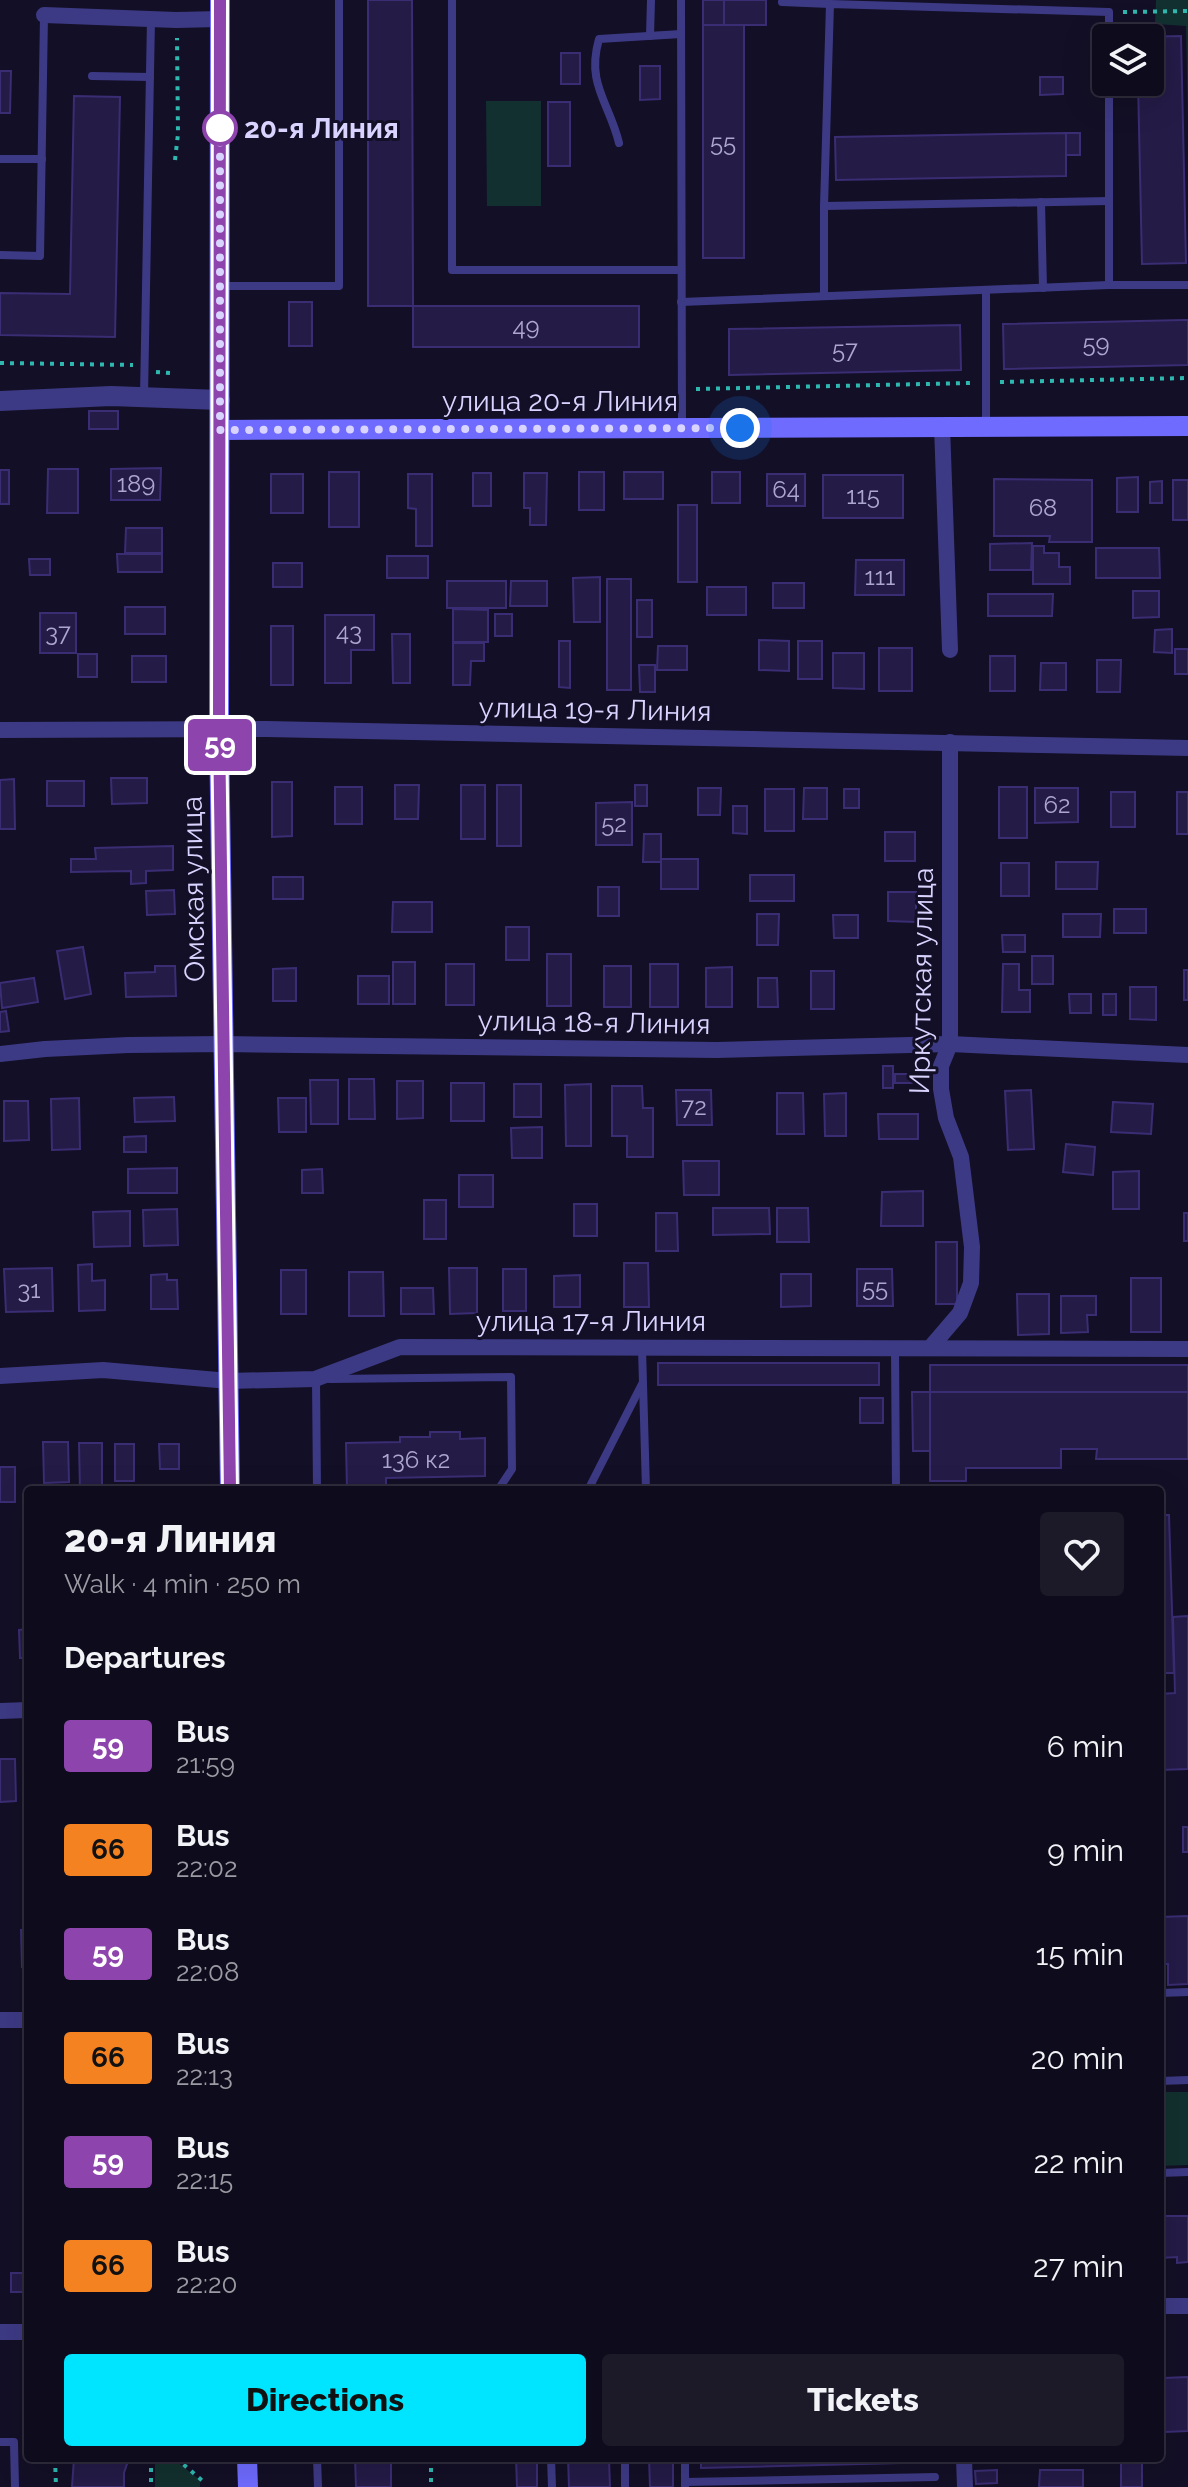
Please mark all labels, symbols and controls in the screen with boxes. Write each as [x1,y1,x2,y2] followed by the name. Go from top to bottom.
[1092,24,1164,96] map controls
[1092,24,1164,96] button: layers
[203,111,237,145] marker: 20-я Линия
[244,112,399,145] place label: 20-я Линия
[710,128,736,157] house number: 55
[512,312,540,341] house number: 49
[1082,329,1110,358] house number: 59
[832,335,858,364] house number: 57
[442,385,678,418] street label: улица 20-я Линия
[720,408,760,448] your location
[117,469,155,498] house number: 189
[772,475,800,504] house number: 64
[846,481,880,510] house number: 115
[1029,493,1057,522] house number: 68
[865,562,895,591] house number: 111
[336,617,362,646] house number: 43
[45,618,71,647] house number: 37
[478,691,712,728] street label: улица 19-я Линия
[184,719,256,771] line badge: 59
[204,728,236,761] text: 59
[1044,790,1070,819] house number: 62
[175,796,212,982] street label: Омская улица
[601,809,627,838] house number: 52
[903,867,940,1095] street label: Иркутская улица
[477,1004,711,1041] street label: улица 18-я Линия
[681,1092,707,1121] house number: 72
[862,1273,888,1302] house number: 55
[17,1275,41,1304] house number: 31
[476,1305,706,1338] street label: улица 17-я Линия
[382,1445,450,1474] house number: 136 к2
[1040,1512,1124,1596] button: heart
[64,1516,277,1561] text: 20-я Линия
[64,1569,301,1599] text: Walk · 4 min · 250 m
[64,1640,226,1675] text: Departures
[176,1714,230,1749] text: Bus
[92,1729,124,1762] text: 59
[1047,1729,1124,1764] text: 6 min
[176,1749,235,1779] text: 21:59
[176,1818,230,1853] text: Bus
[91,1833,125,1866] text: 66
[1047,1833,1124,1868] text: 9 min
[176,1853,237,1883] text: 22:02
[176,1922,230,1957] text: Bus
[92,1937,124,1970] text: 59
[1036,1937,1124,1972] text: 15 min
[176,1957,239,1987] text: 22:08
[176,2026,230,2061] text: Bus
[91,2041,125,2074] text: 66
[1031,2041,1124,2076] text: 20 min
[176,2061,233,2091] text: 22:13
[176,2130,230,2165] text: Bus
[92,2145,124,2178] text: 59
[1033,2145,1124,2180] text: 22 min
[176,2165,233,2195] text: 22:15
[176,2234,230,2269] text: Bus
[91,2249,125,2282] text: 66
[1033,2249,1124,2284] text: 27 min
[176,2269,237,2299] text: 22:20
[64,2354,586,2446] button: Directions
[602,2354,1124,2446] button: Tickets

